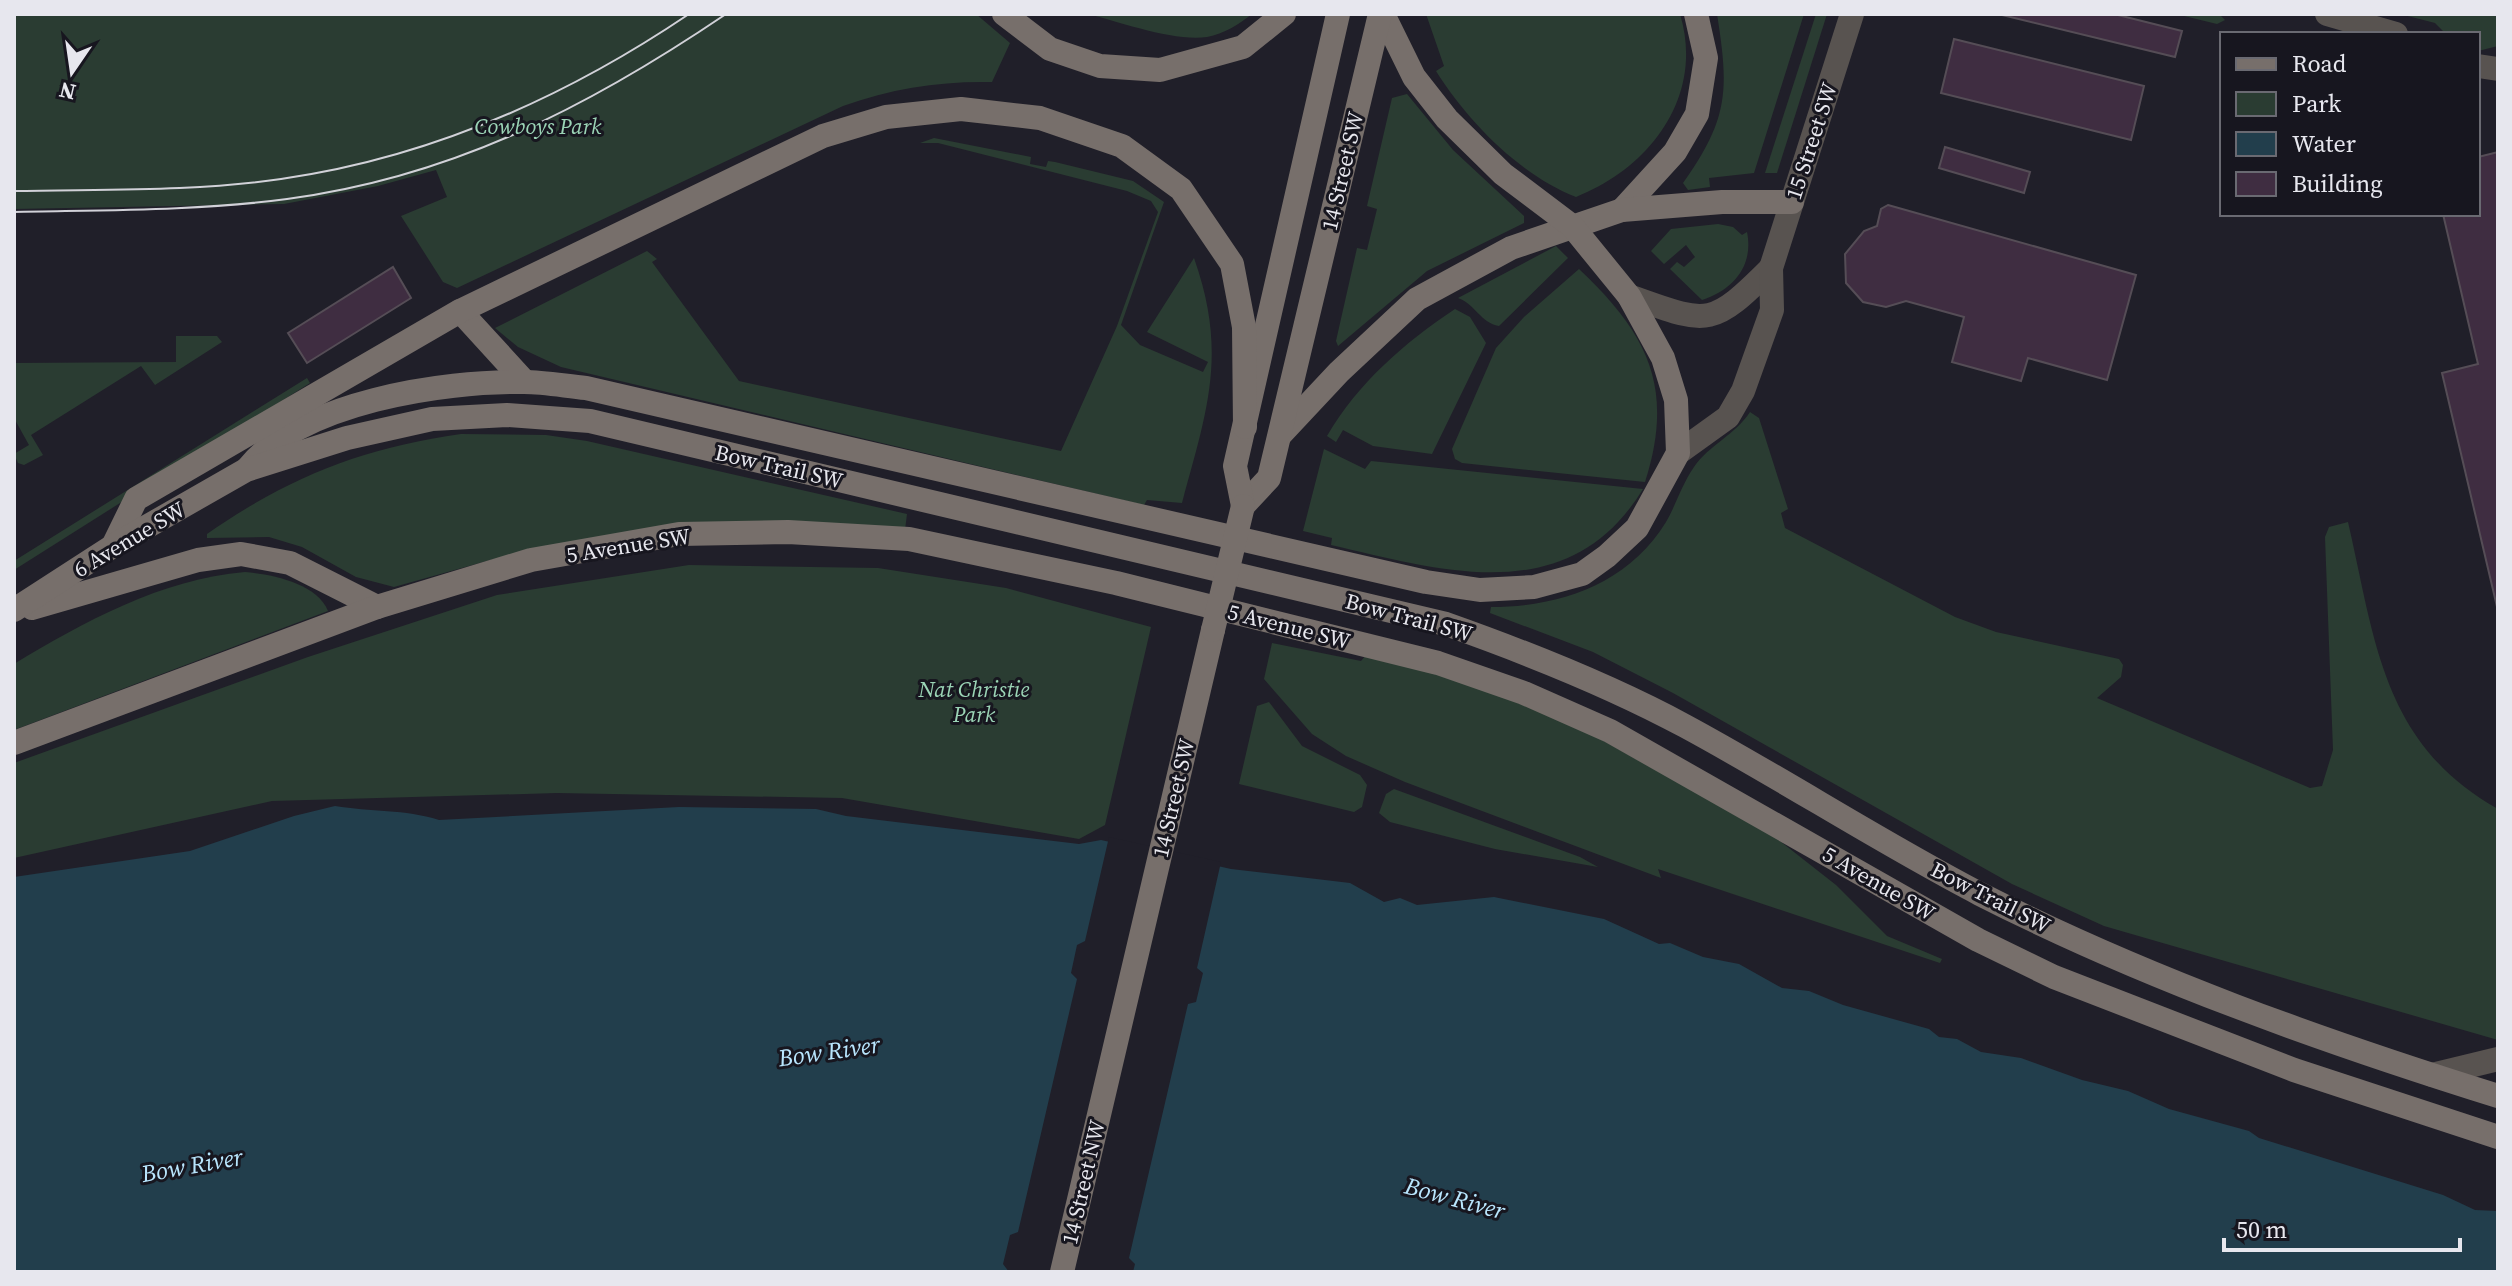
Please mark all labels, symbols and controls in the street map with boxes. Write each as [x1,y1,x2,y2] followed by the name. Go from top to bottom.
[32,32,112,112] north arrow
[2220,32,2480,216] legend
[2292,47,2347,80] text: Road
[56,75,79,108] text: N
[1778,79,1844,203] street label: 15 Street SW
[2292,87,2342,120] text: Park
[1314,109,1370,233] street label: 14 Street SW
[475,111,602,141] park label: Cowboys Park
[2292,127,2356,160] text: Water
[2292,167,2383,200] text: Building
[712,437,846,495] street label: Bow Trail SW
[68,494,190,584] street label: 6 Avenue SW
[564,520,692,570] street label: 5 Avenue SW
[1342,586,1476,648] street label: Bow Trail SW
[1225,596,1353,656] street label: 5 Avenue SW
[918,674,1029,729] park label: Nat Christie Park
[1145,736,1201,860] street label: 14 Street SW
[1817,839,1941,927] street label: 5 Avenue SW
[1926,854,2056,940] street label: Bow Trail SW
[775,1027,883,1075] water label: Bow River
[1054,1117,1112,1247] street label: 14 Street NW
[138,1140,247,1190] water label: Bow River
[1400,1169,1510,1228] water label: Bow River
[2224,1202,2460,1252] scale bar
[2236,1213,2287,1246] text: 50 m

